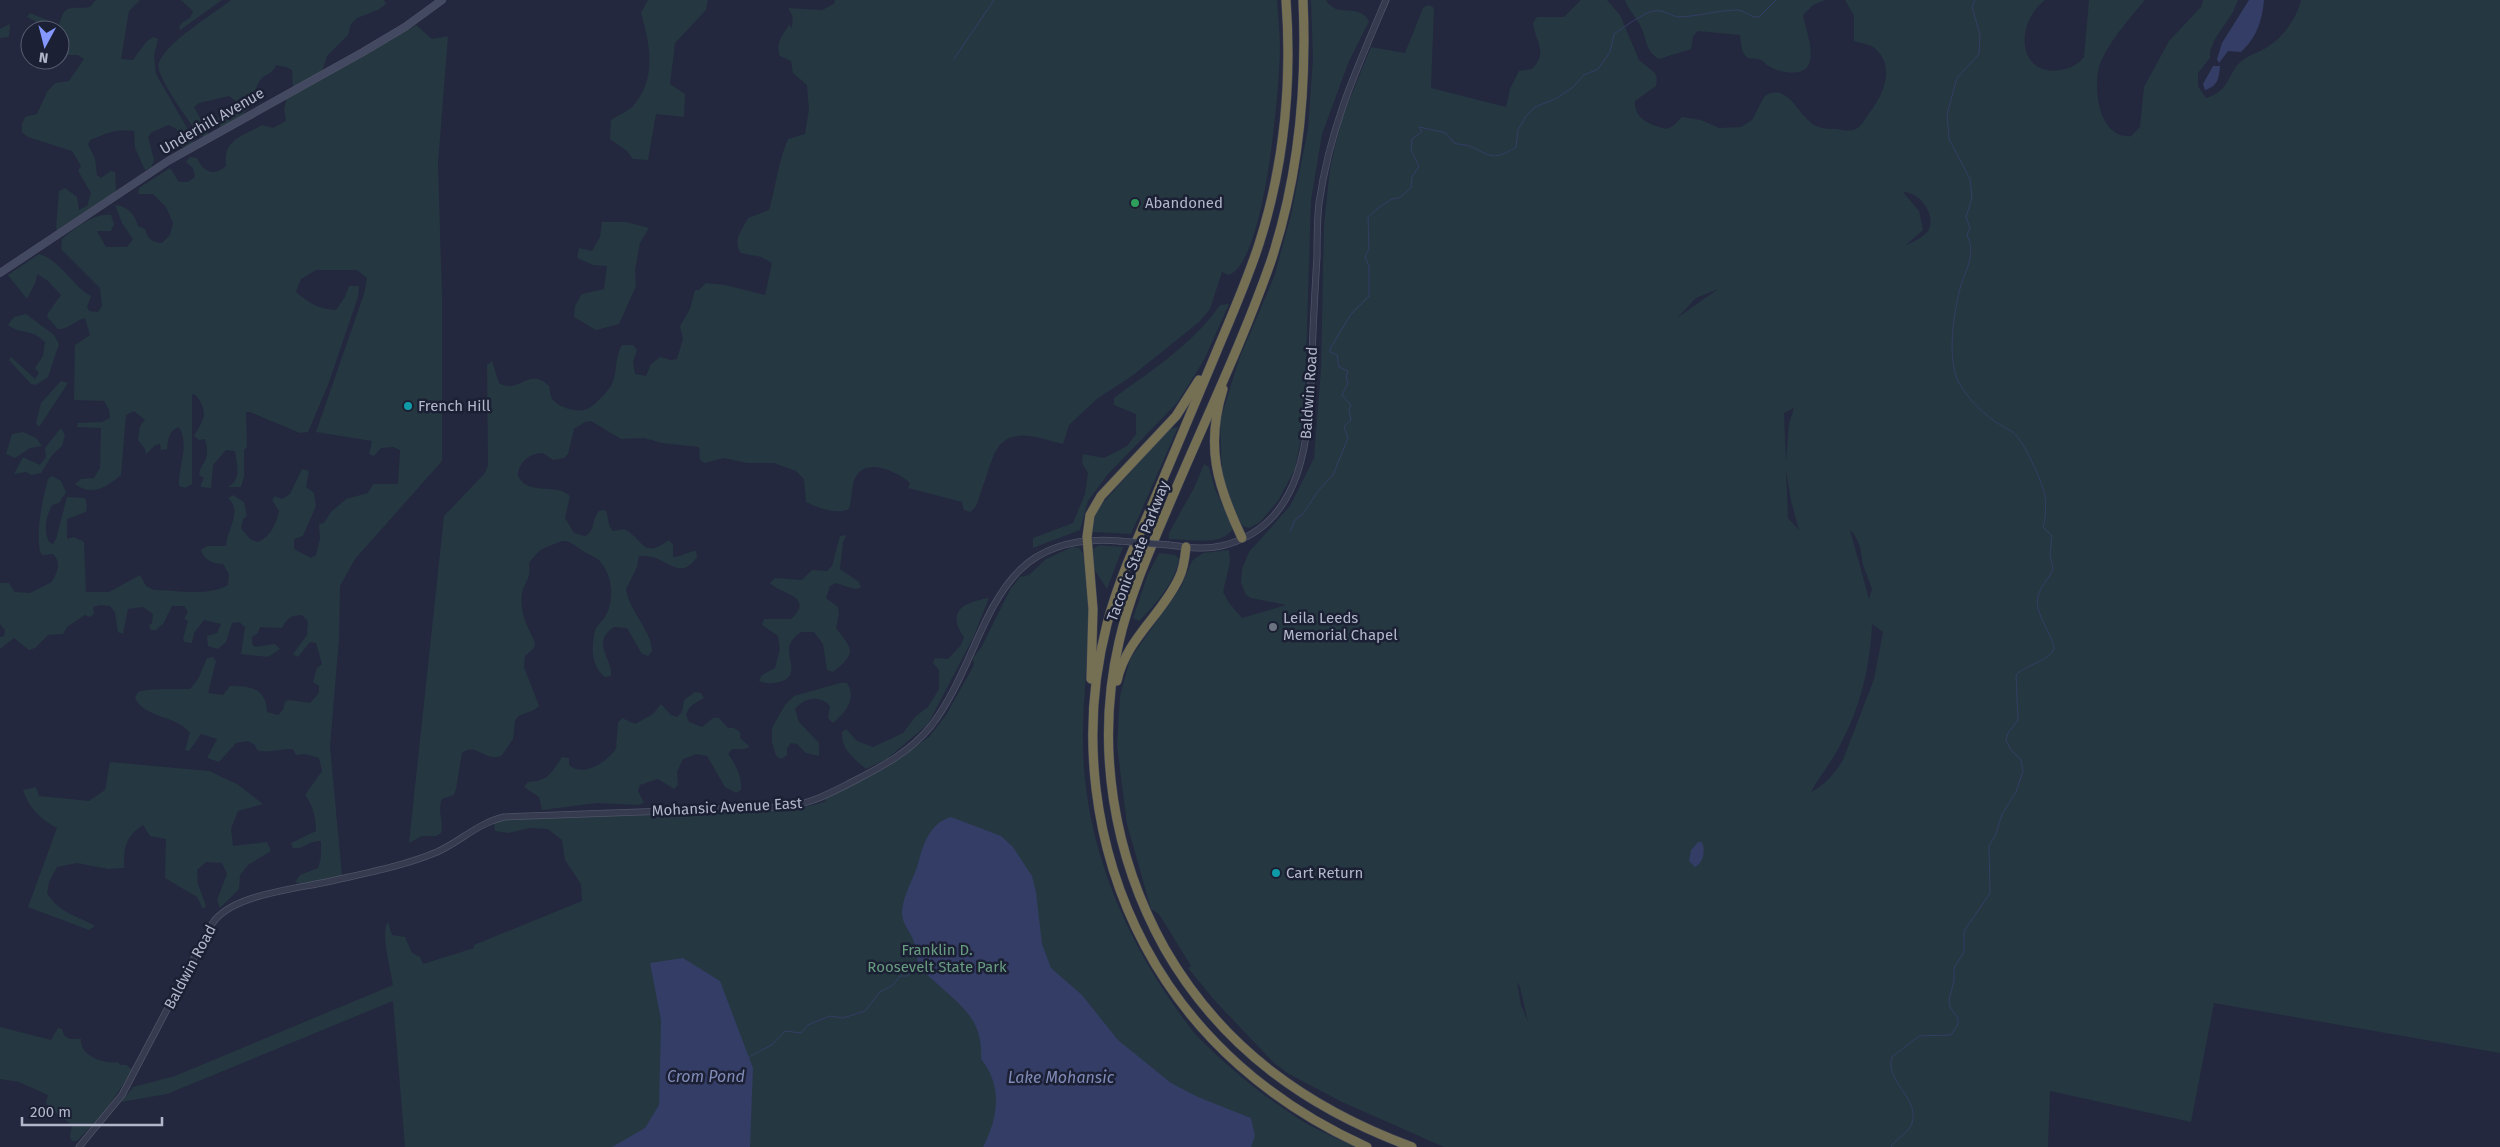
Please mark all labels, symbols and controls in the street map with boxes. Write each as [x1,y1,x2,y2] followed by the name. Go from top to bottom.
[20,20,70,70] north arrow
[38,48,49,66] text: N
[157,84,267,158] street label: Underhill Avenue
[1145,194,1223,212] place label: Abandoned
[1129,197,1141,209] marker: Abandoned
[1297,346,1321,440] street label: Baldwin Road
[418,397,491,415] place label: French Hill
[402,400,414,412] marker: French Hill
[1103,477,1173,624] street label: Taconic State Parkway
[1283,609,1398,644] place label: Leila Leeds Memorial Chapel
[1267,621,1279,633] marker: Leila Leeds Memorial Chapel
[651,794,803,820] street label: Mohansic Avenue East
[1286,864,1363,882] place label: Cart Return
[1270,867,1282,879] marker: Cart Return
[160,922,220,1012] street label: Baldwin Road
[867,941,1007,976] park label: Franklin D. Roosevelt State Park
[667,1067,745,1086] water label: Crom Pond
[1008,1068,1115,1087] water label: Lake Mohansic
[22,1094,162,1126] scale bar
[30,1103,71,1121] text: 200 m

